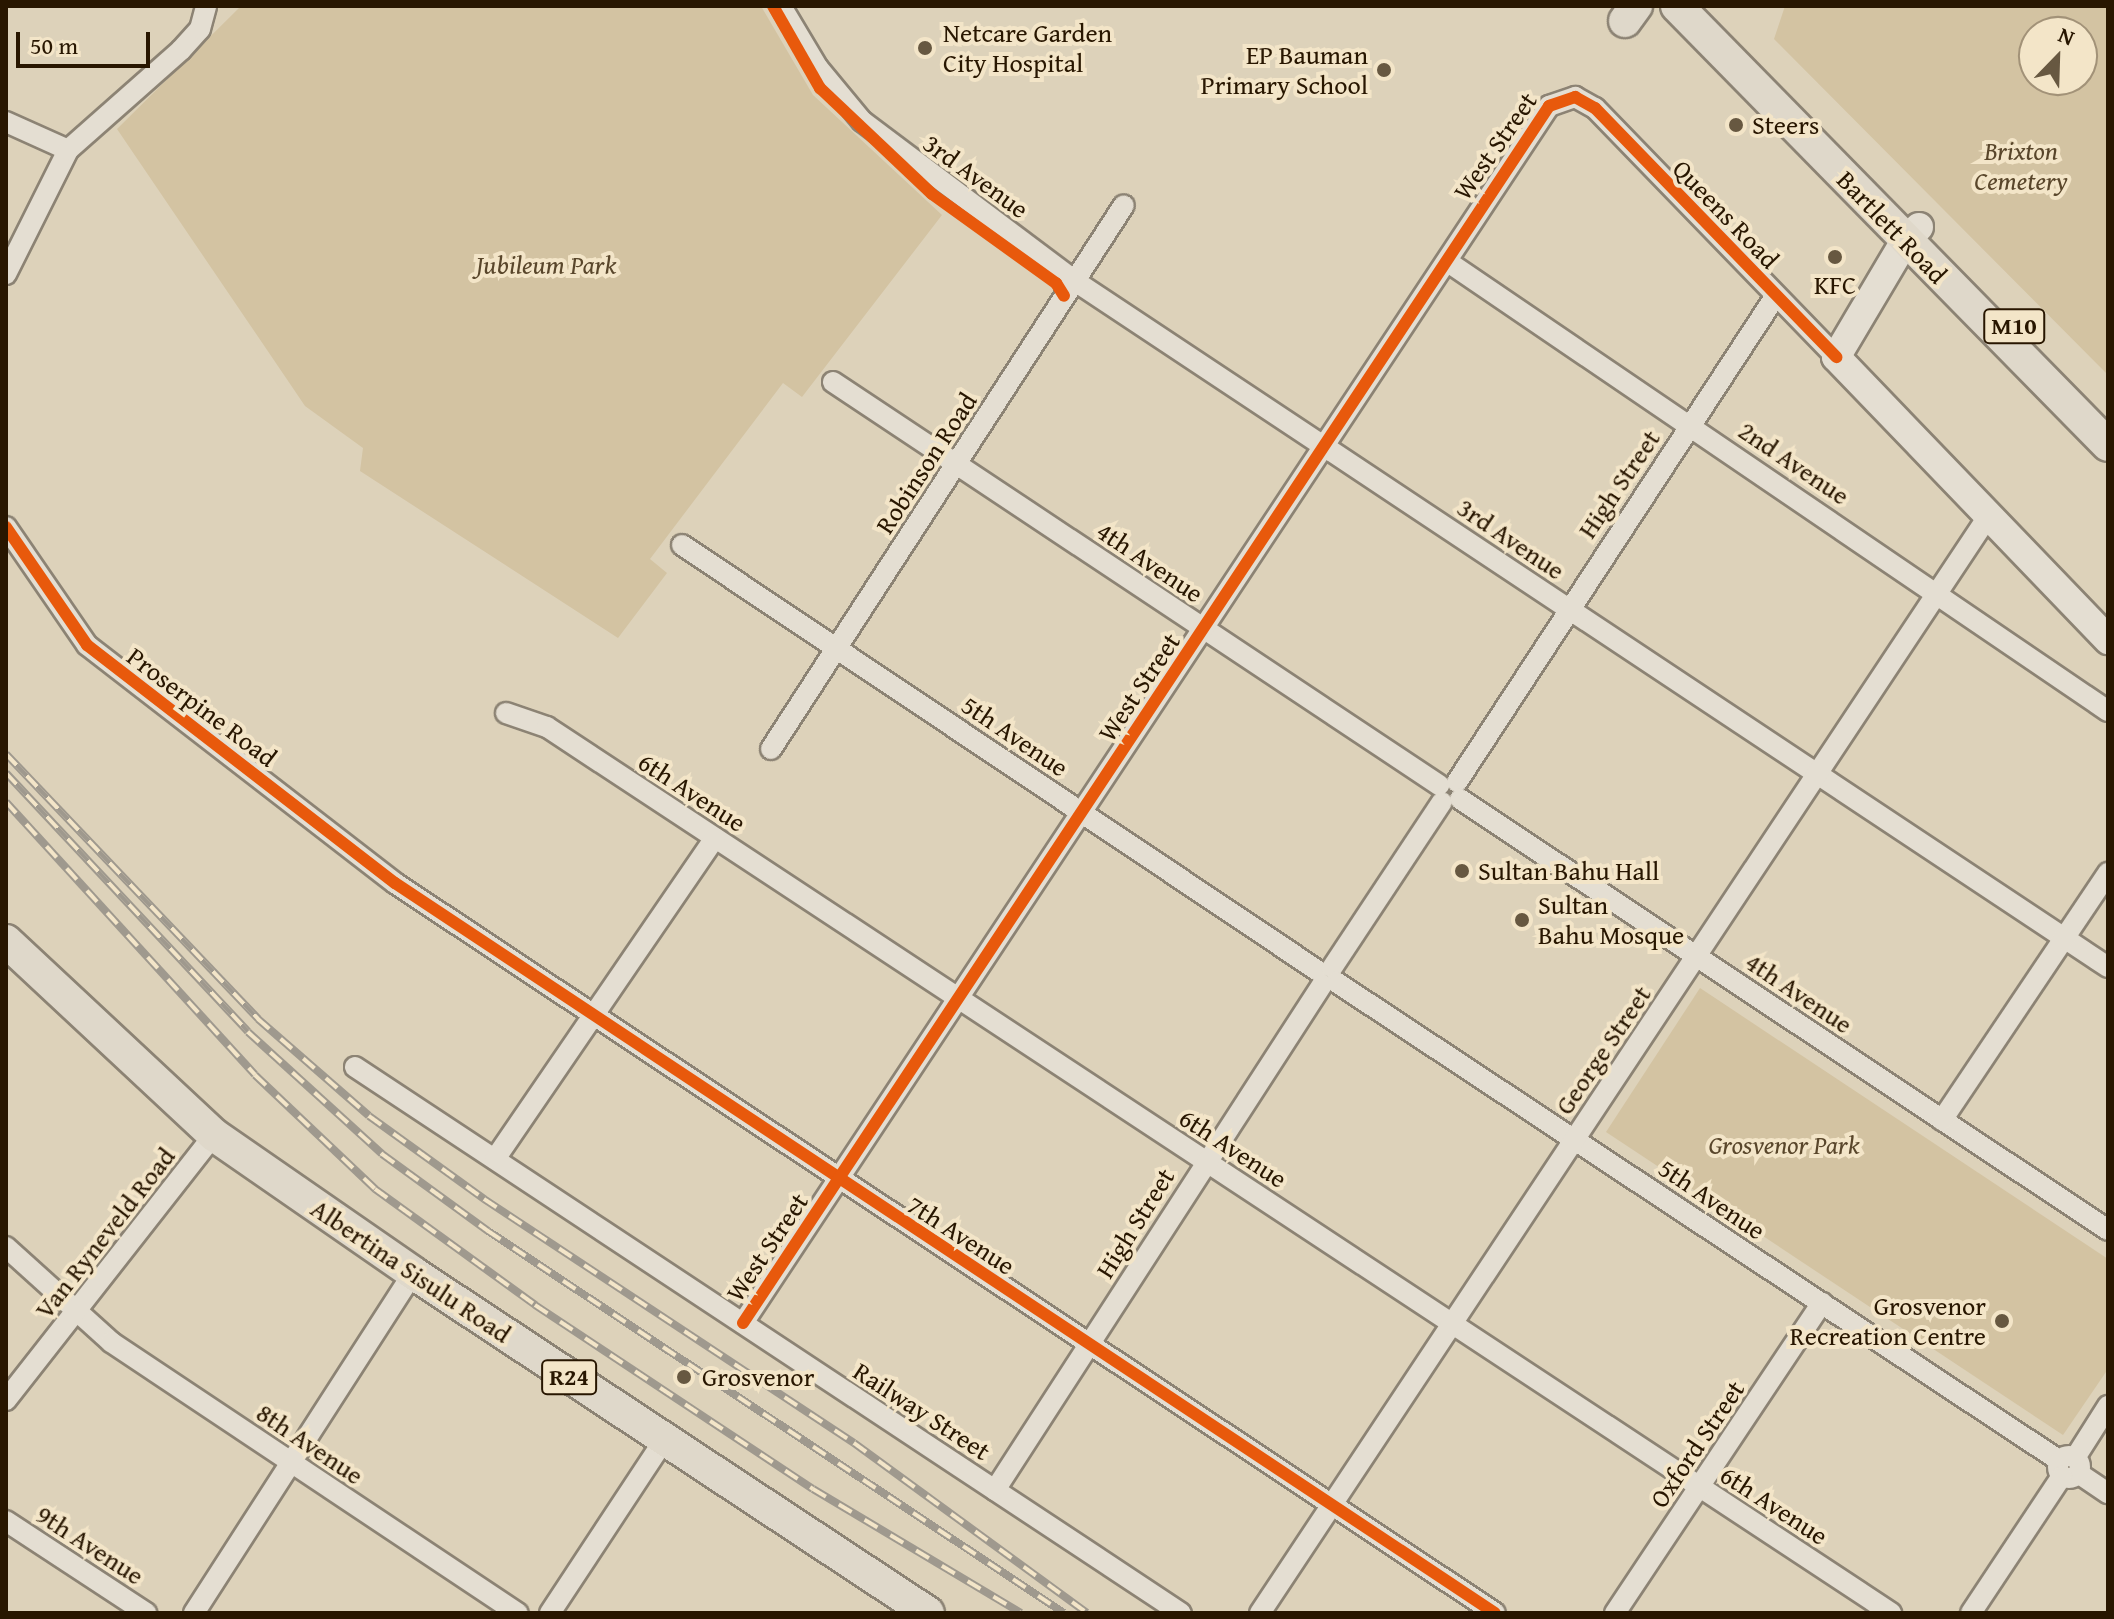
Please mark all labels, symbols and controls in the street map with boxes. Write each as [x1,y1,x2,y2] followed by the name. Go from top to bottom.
[20,16,154,66] scale bar
[2018,16,2098,96] north arrow
[943,17,1112,78] place label: Netcare Garden City Hospital
[2054,18,2080,53] text: N
[30,28,78,63] text: 50 m
[914,37,936,59] marker: Netcare Garden City Hospital
[1201,39,1368,100] place label: EP Bauman Primary School
[1375,61,1393,79] marker: EP Bauman Primary School
[1447,86,1543,206] street label: West Street
[1752,109,1819,141] place label: Steers
[1727,116,1745,134] marker: Steers
[917,127,1035,225] street label: 3rd Avenue
[1974,135,2068,196] park label: Brixton Cemetery
[1666,153,1786,275] street label: Queens Road
[1830,164,1954,290] street label: Bartlett Road
[1826,248,1844,266] marker: KFC
[476,249,616,281] park label: Jubileum Park
[1814,269,1856,301] place label: KFC
[1982,306,2046,346] road number: M10
[869,387,983,539] street label: Robinson Road
[1733,415,1855,511] street label: 2nd Avenue
[1572,424,1666,544] street label: High Street
[1452,492,1570,586] street label: 3rd Avenue
[1091,515,1209,609] street label: 4th Avenue
[1091,627,1187,747] street label: West Street
[121,641,283,773] street label: Proserpine Road
[956,689,1074,783] street label: 5th Avenue
[632,746,752,838] street label: 6th Avenue
[1478,855,1659,887] place label: Sultan Bahu Hall
[1453,862,1471,880] marker: Sultan Bahu Hall
[1538,889,1684,950] place label: Sultan Bahu Mosque
[1513,911,1531,929] marker: Sultan Bahu Mosque
[1740,946,1858,1040] street label: 4th Avenue
[1549,980,1657,1120] street label: George Street
[1173,1102,1293,1194] street label: 6th Avenue
[1708,1129,1860,1161] park label: Grosvenor Park
[28,1141,182,1325] street label: Van Ryneveld Road
[1653,1152,1771,1246] street label: 5th Avenue
[1089,1162,1181,1284] street label: High Street
[719,1187,815,1307] street label: West Street
[901,1189,1021,1281] street label: 7th Avenue
[305,1193,517,1349] street label: Albertina Sisulu Road
[1790,1290,1986,1352] place label: Grosvenor Recreation Centre
[1993,1312,2011,1330] marker: Grosvenor Recreation Centre
[848,1355,996,1467] street label: Railway Street
[541,1357,597,1397] road number: R24
[702,1361,814,1393] place label: Grosvenor
[673,1366,695,1388] marker: Grosvenor
[1643,1375,1751,1513] street label: Oxford Street
[251,1397,369,1491] street label: 8th Avenue
[1714,1459,1834,1551] street label: 6th Avenue
[30,1499,150,1591] street label: 9th Avenue

